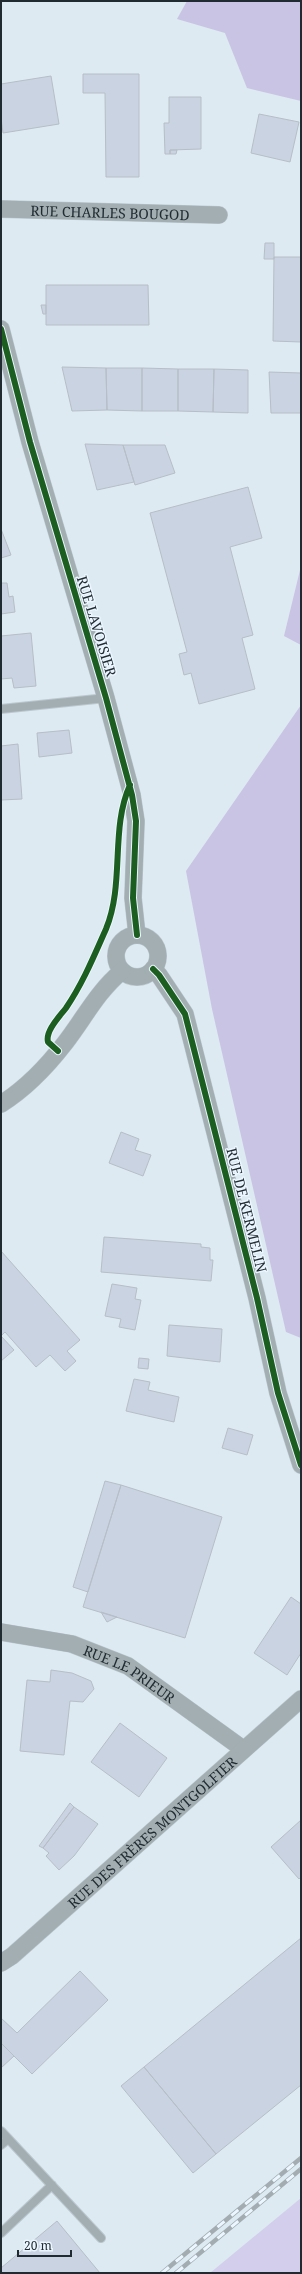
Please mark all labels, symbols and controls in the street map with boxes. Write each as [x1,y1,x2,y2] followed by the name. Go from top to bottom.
[30,200,190,224] street label: RUE CHARLES BOUGOD
[73,573,122,679] street label: RUE LAVOISIER
[222,1146,272,1275] street label: RUE DE KERMELIN
[81,1640,180,1707] street label: RUE LE PRIEUR
[63,1751,241,1912] street label: RUE DES FRÈRES MONTGOLFIER
[18,2232,71,2258] scale bar
[24,2237,52,2254] text: 20 m

